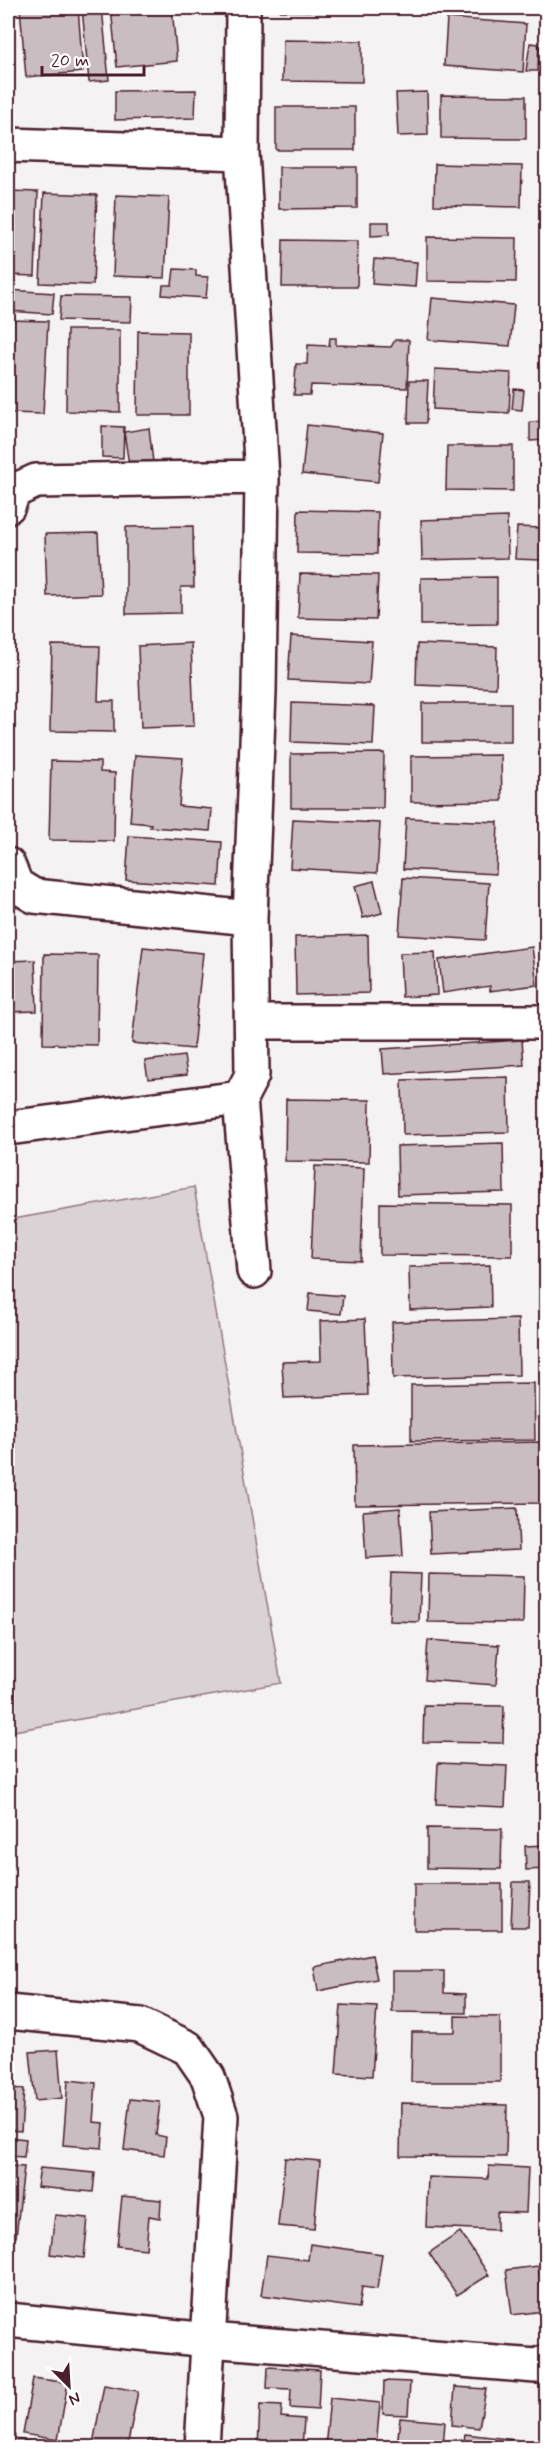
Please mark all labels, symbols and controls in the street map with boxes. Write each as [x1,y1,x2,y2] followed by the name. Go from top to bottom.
[42,39,144,77] scale bar
[51,49,89,73] text: 20 m
[39,2356,99,2416] north arrow
[65,2387,84,2410] text: N

